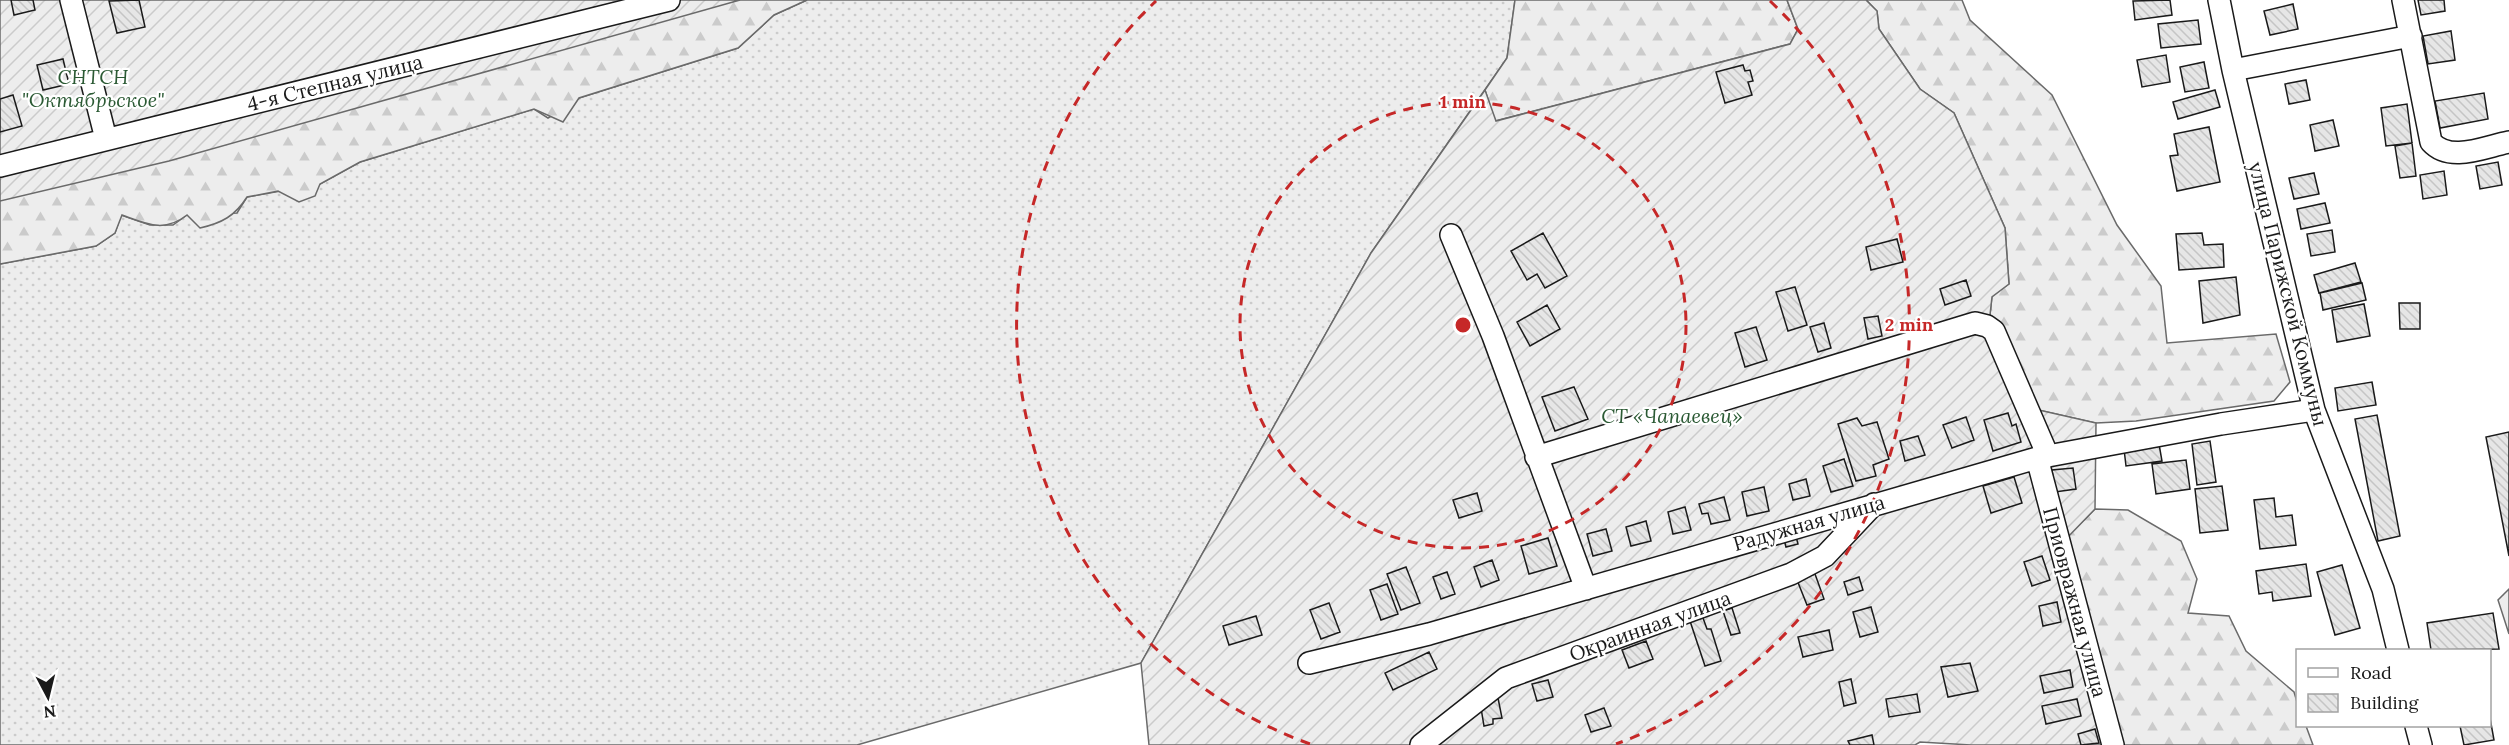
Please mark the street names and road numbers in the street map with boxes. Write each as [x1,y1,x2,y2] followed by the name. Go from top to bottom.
[244,49,425,116] street label: 4-я Степная улица
[2244,159,2333,429] street label: улица Парижской Коммуны
[1730,489,1888,556] street label: Радужная улица
[2038,504,2113,700] street label: Приовражная улица
[1566,585,1734,666] street label: Окраинная улица

